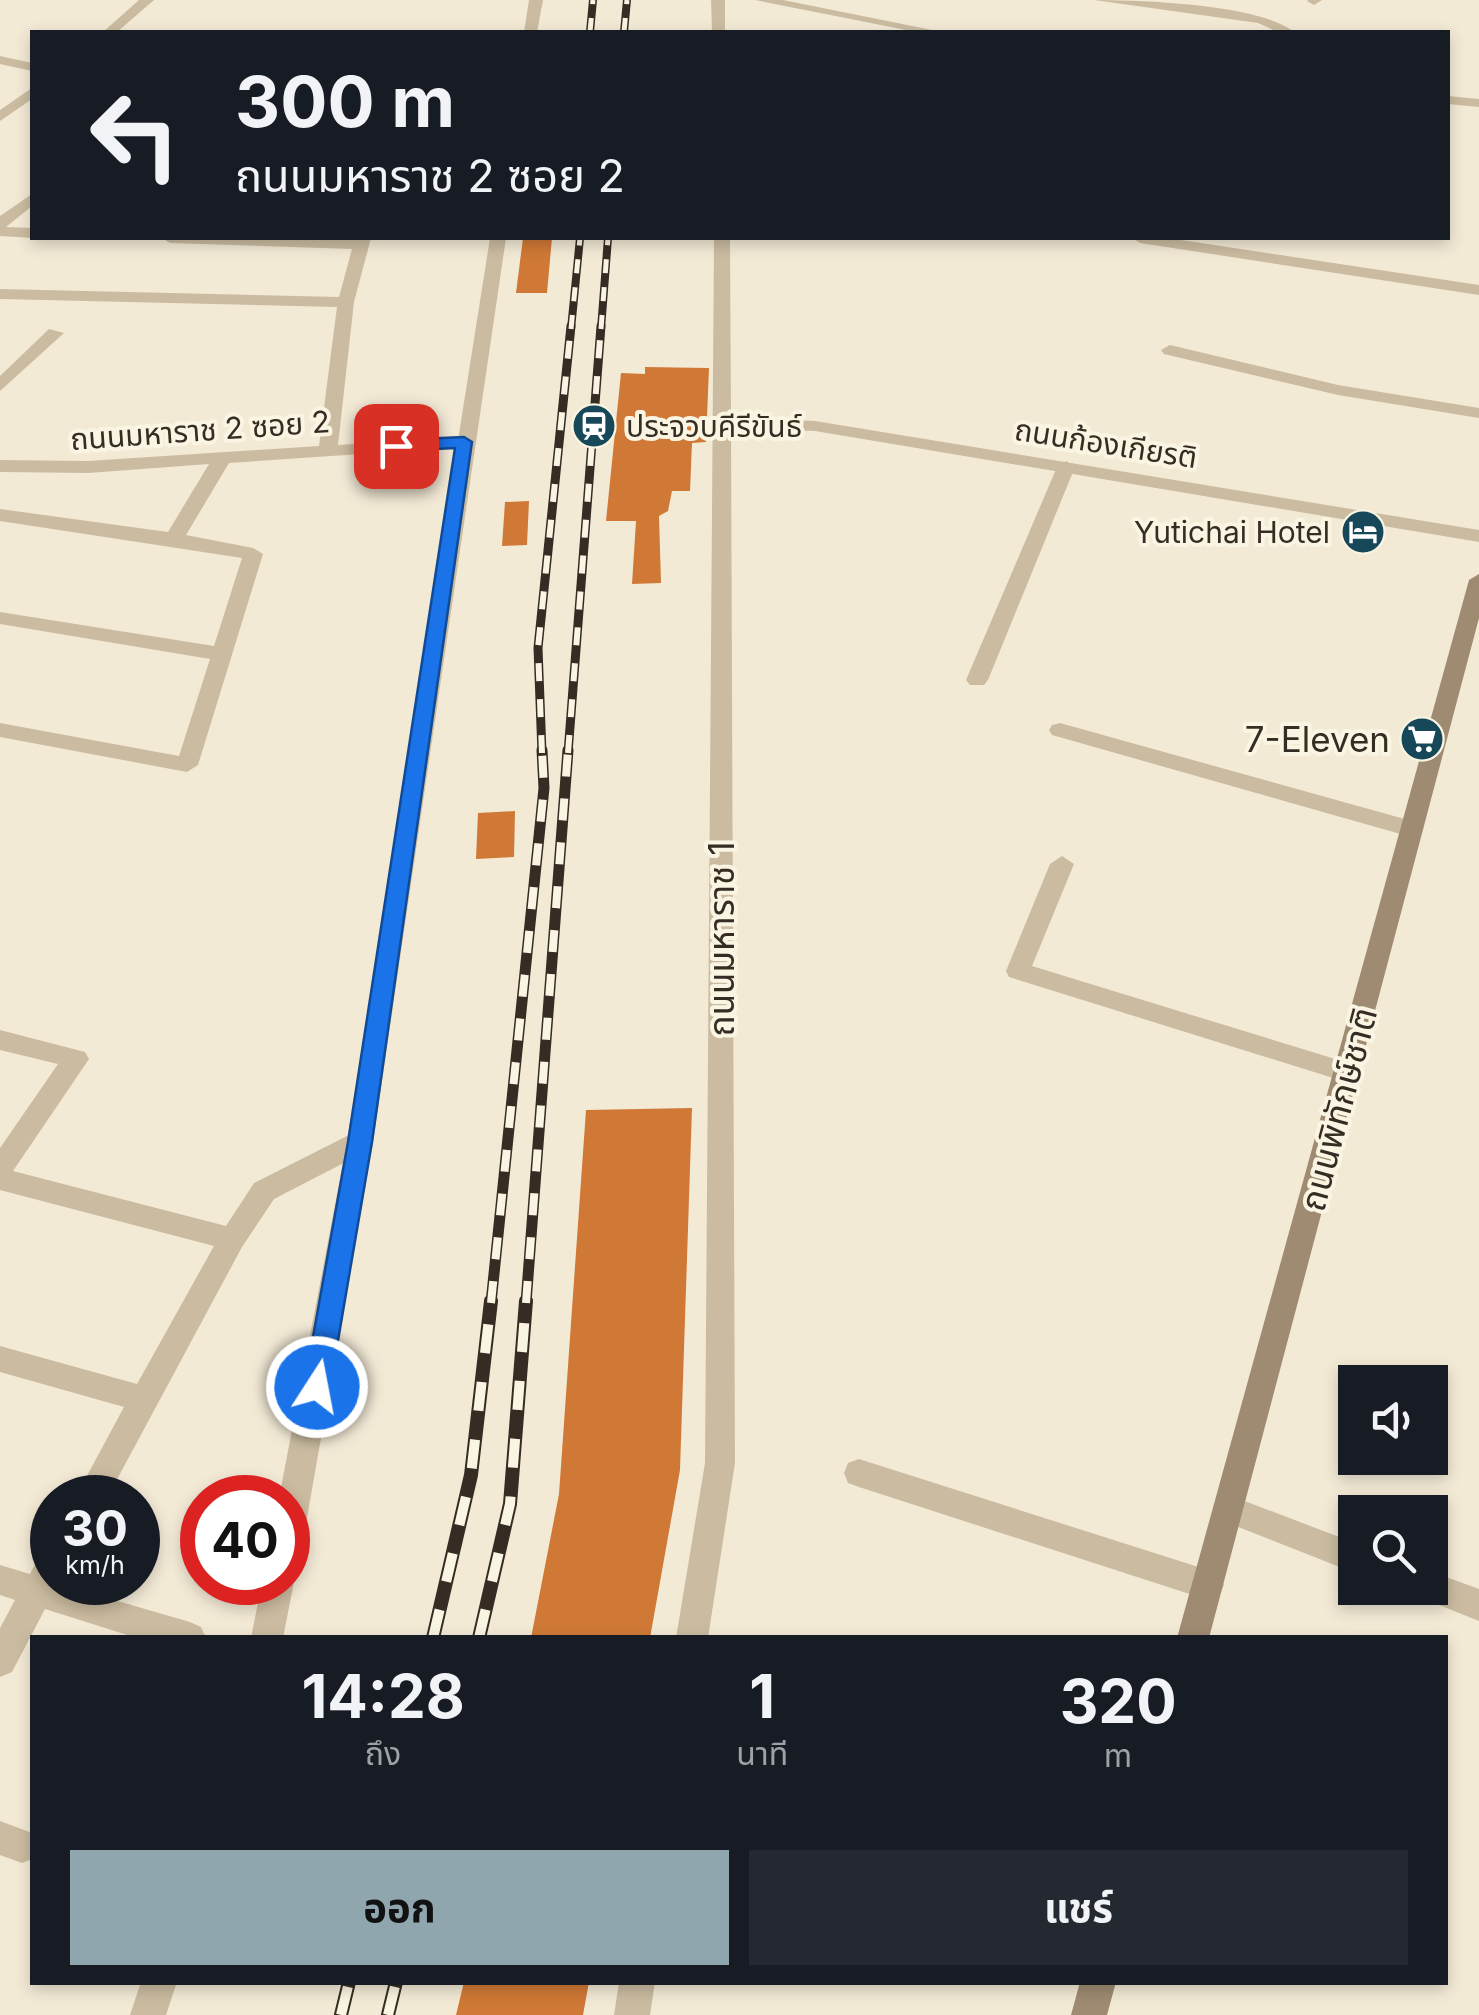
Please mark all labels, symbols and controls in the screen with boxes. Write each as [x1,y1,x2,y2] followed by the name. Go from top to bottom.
[235,59,455,144] text: 300 m
[70,70,200,200] icon: left
[235,148,625,203] text: ถนนมหาราช 2 ซอย 2
[69,403,331,457] street label: ถนนมหาราช 2 ซอย 2
[571,403,617,449] station icon: ประจวบคีรีขันธ์
[354,404,439,489] pin
[626,408,802,444] place label: ประจวบคีรีขันธ์
[1012,411,1200,475] street label: ถนนก้องเกียรติ
[369,419,424,474] icon: arrive
[1340,509,1386,555] hotel icon: Yutichai Hotel
[1134,514,1330,550] place label: Yutichai Hotel
[1399,716,1445,762] supermarket icon: 7-Eleven
[1245,718,1390,760] place label: 7-Eleven
[700,842,742,1036] street label: ถนนมหาราช 1
[1291,1003,1385,1215] street label: ถนนพิทักษ์ชาติ
[265,1335,369,1439] position arrow
[1338,1365,1448,1605] map controls
[1338,1365,1448,1475] button: sound
[180,1475,310,1605] speed limit sign: 40
[1338,1495,1448,1605] button: search
[62,1498,128,1558] text: 30
[65,1550,125,1580] text: km/h
[301,1660,465,1732] text: 14:28
[749,1660,775,1732] text: 1
[1060,1665,1177,1737] text: 320
[365,1734,401,1773] text: ถึง
[736,1734,788,1773] text: นาที
[1104,1736,1132,1775] text: m
[70,1850,729,1965] button: ออก
[749,1850,1408,1965] button: แชร์

